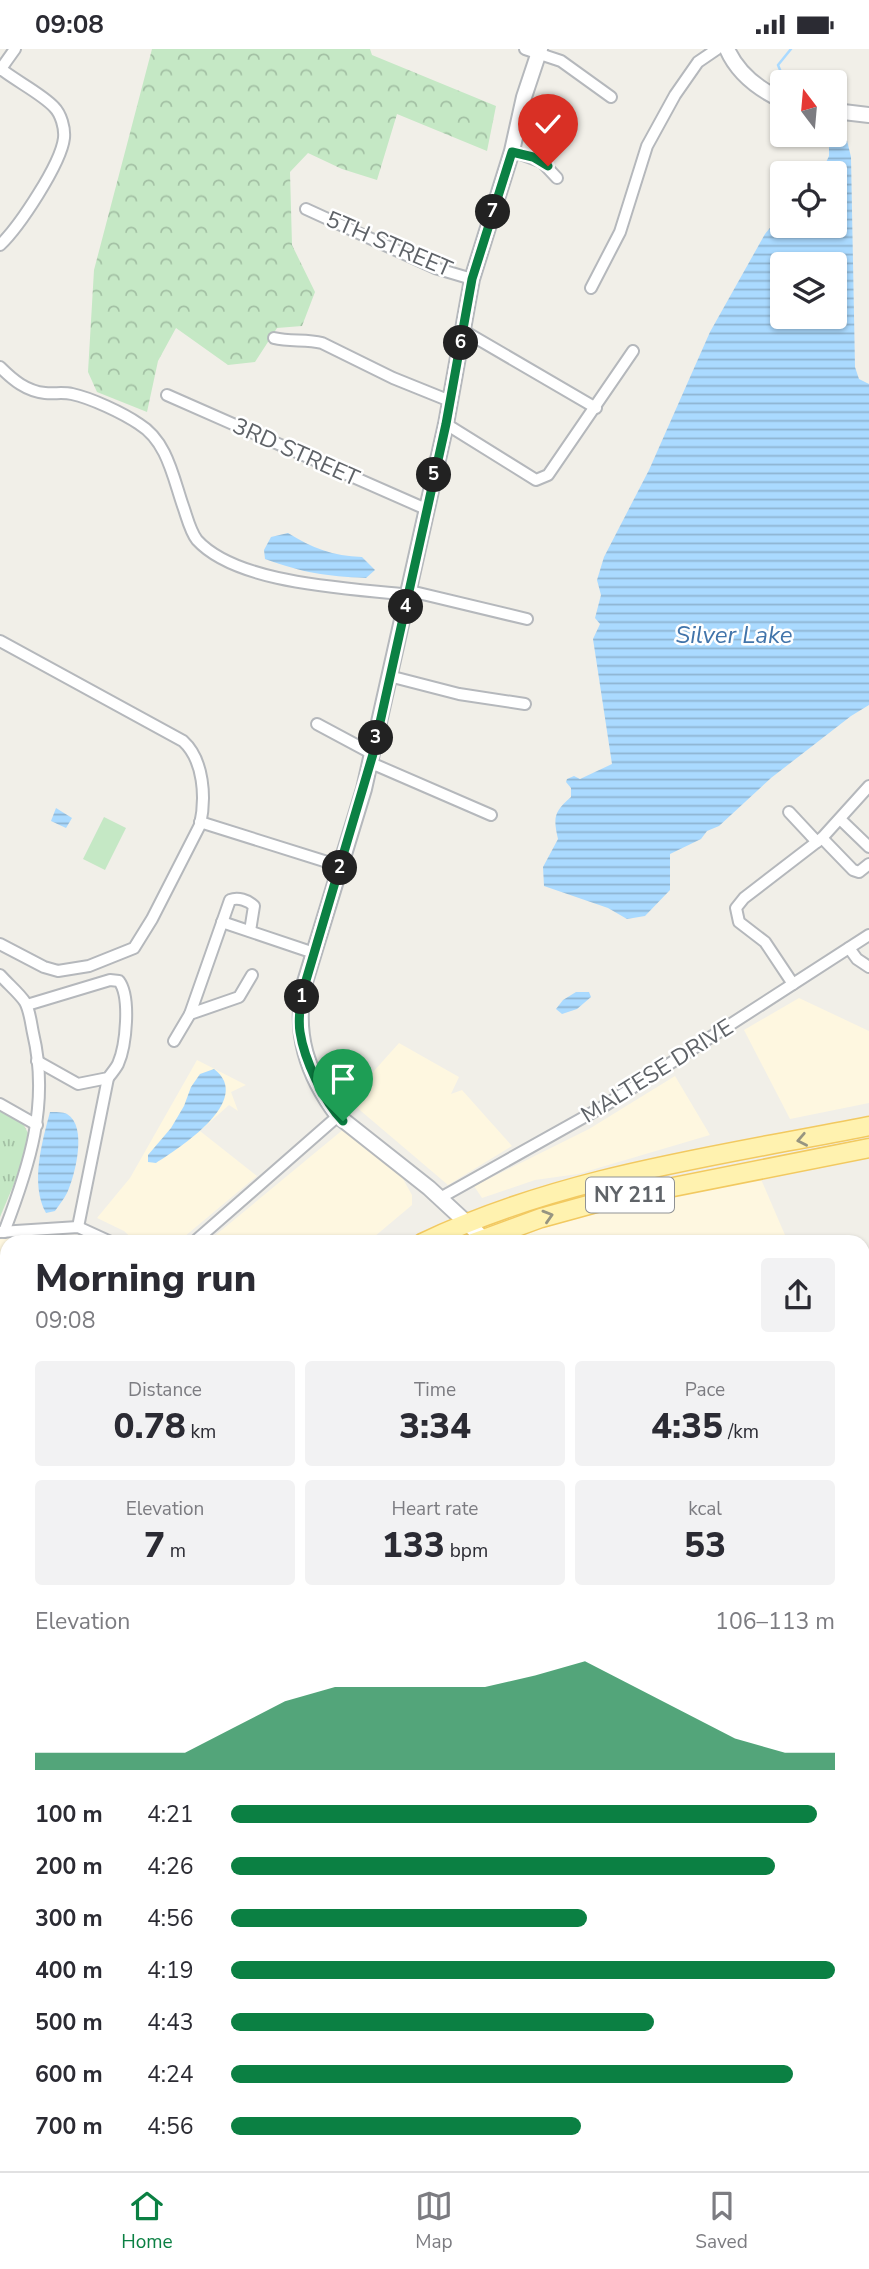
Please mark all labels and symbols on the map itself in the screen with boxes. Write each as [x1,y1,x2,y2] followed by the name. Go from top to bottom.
[770,70,847,147] north arrow
[518,94,578,166] pin
[476,195,510,229] pin: 7
[321,203,457,285] street label: 5TH STREET
[444,325,478,361] pin: 6
[228,410,364,494] street label: 3RD STREET
[416,457,452,493] pin: 5
[388,589,424,625] pin: 4
[675,619,793,651] water label: Silver Lake
[358,721,394,755] pin: 3
[322,851,358,885] pin: 2
[284,979,320,1014] pin: 1
[575,1012,739,1130] street label: MALTESE DRIVE
[313,1049,373,1121] pin
[796,1131,808,1146] one-way arrow
[586,1177,674,1213] road number: NY 211
[541,1209,553,1224] one-way arrow

